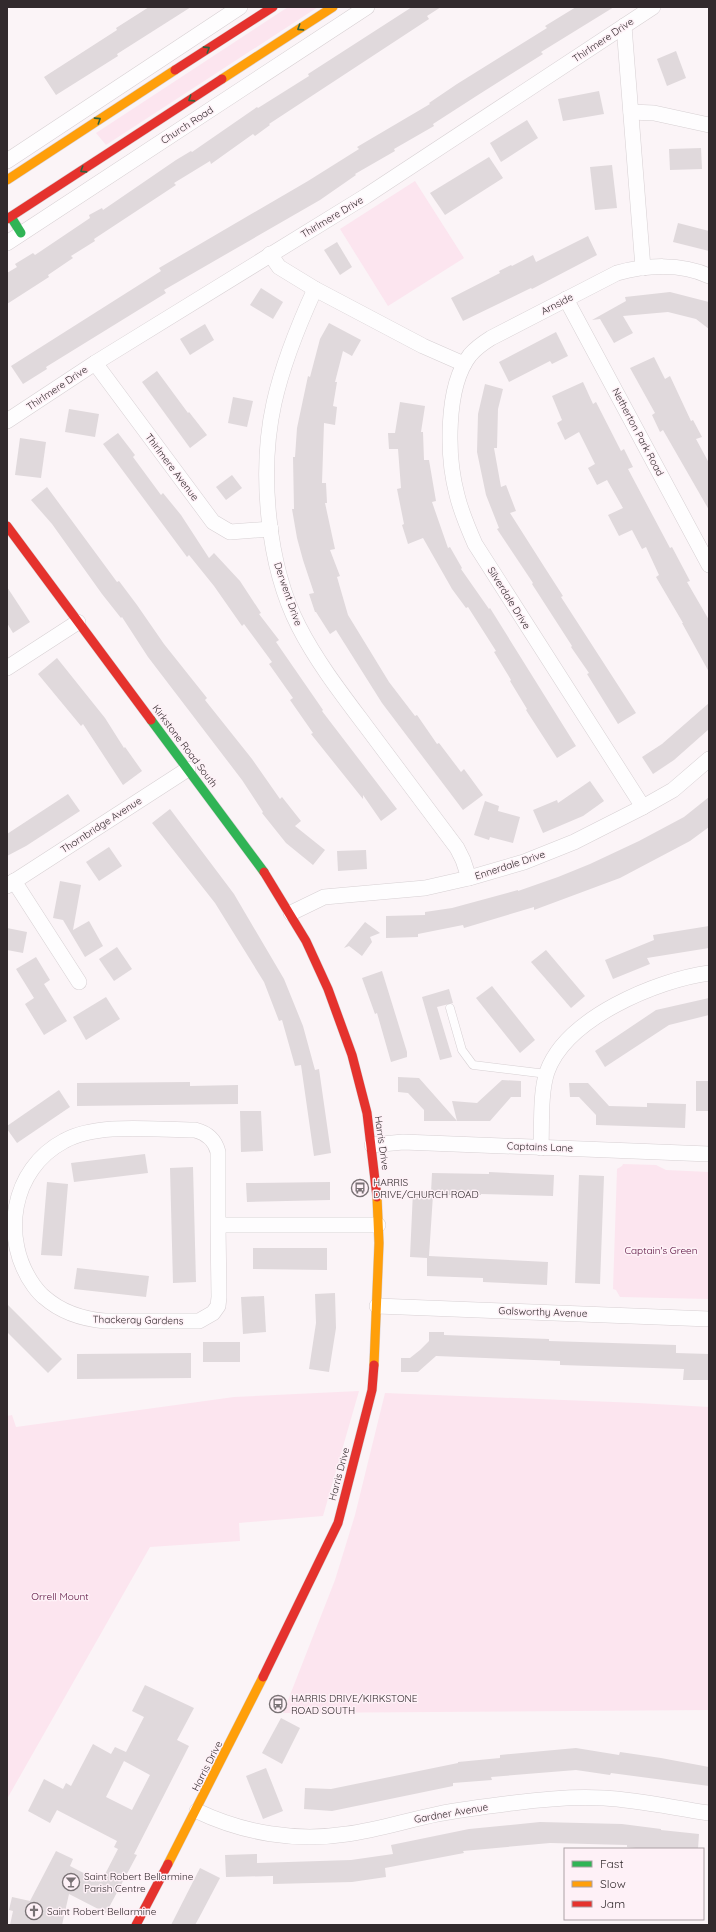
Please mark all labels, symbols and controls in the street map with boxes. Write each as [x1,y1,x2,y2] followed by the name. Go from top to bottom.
[570,15,636,65] street label: Thirlmere Drive
[298,23,305,30] one-way arrow
[203,47,210,54] one-way arrow
[189,94,196,101] one-way arrow
[158,103,216,147] street label: Church Road
[94,118,101,125] one-way arrow
[80,165,87,172] one-way arrow
[298,193,366,241] street label: Thirlmere Drive
[539,290,576,318] street label: Arnside
[24,363,90,413] street label: Thirlmere Drive
[609,386,667,478] street label: Netherton Park Road
[142,431,202,504] street label: Thirlmere Avenue
[271,560,305,628] street label: Derwent Drive
[485,564,534,632] street label: Silverdale Drive
[150,702,220,790] street label: Kirkstone Road South
[58,794,144,856] street label: Thornbridge Avenue
[473,847,547,883] street label: Ennerdale Drive
[372,1115,392,1171] street label: Harris Drive
[507,1139,574,1155] street label: Captains Lane
[373,1176,479,1201] place label: HARRIS DRIVE/CHURCH ROAD
[350,1178,370,1198] bus stop icon: HARRIS DRIVE/CHURCH ROAD
[624,1244,698,1257] park label: Captain's Green
[498,1304,588,1320] street label: Galsworthy Avenue
[92,1313,184,1327] street label: Thackeray Gardens
[326,1446,352,1502] street label: Harris Drive
[31,1590,89,1603] park label: Orrell Mount
[291,1692,418,1717] place label: HARRIS DRIVE/KIRKSTONE ROAD SOUTH
[268,1694,288,1714] bus stop icon: HARRIS DRIVE/KIRKSTONE ROAD SOUTH
[189,1738,225,1793] street label: Harris Drive
[413,1800,489,1826] street label: Gardner Avenue
[564,1848,704,1920] legend
[600,1856,624,1871] text: Fast
[84,1870,194,1895] place label: Saint Robert Bellarmine Parish Centre
[61,1872,81,1892] bar icon: Saint Robert Bellarmine Parish Centre
[600,1876,626,1891] text: Slow
[600,1896,625,1911] text: Jam
[24,1901,44,1921] church icon: Saint Robert Bellarmine
[47,1905,157,1918] place label: Saint Robert Bellarmine

